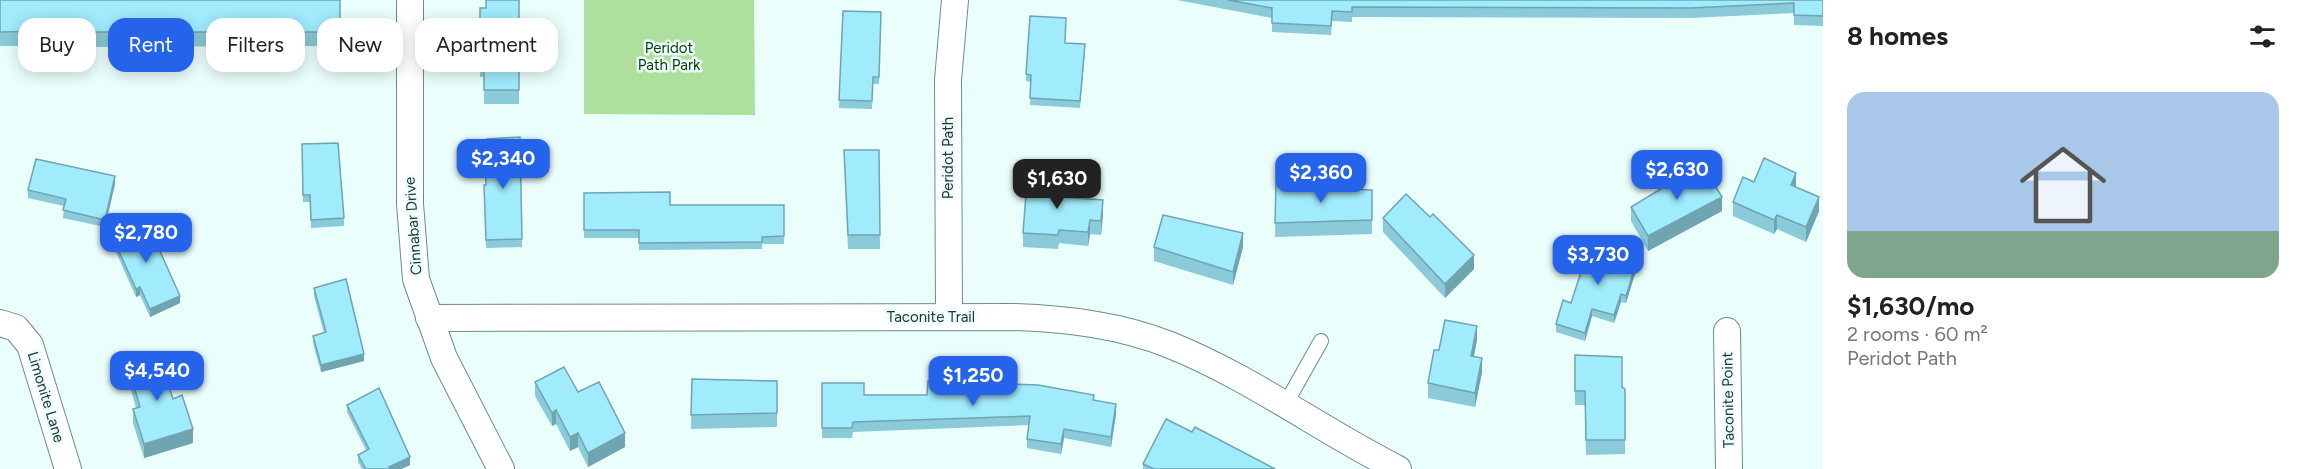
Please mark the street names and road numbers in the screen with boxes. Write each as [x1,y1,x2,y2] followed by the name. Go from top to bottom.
[939,117,957,199] street label: Peridot Path
[401,176,425,276] street label: Cinnabar Drive
[887,308,975,326] street label: Taconite Trail
[24,349,68,445] street label: Limonite Lane
[1718,352,1738,448] street label: Taconite Point

